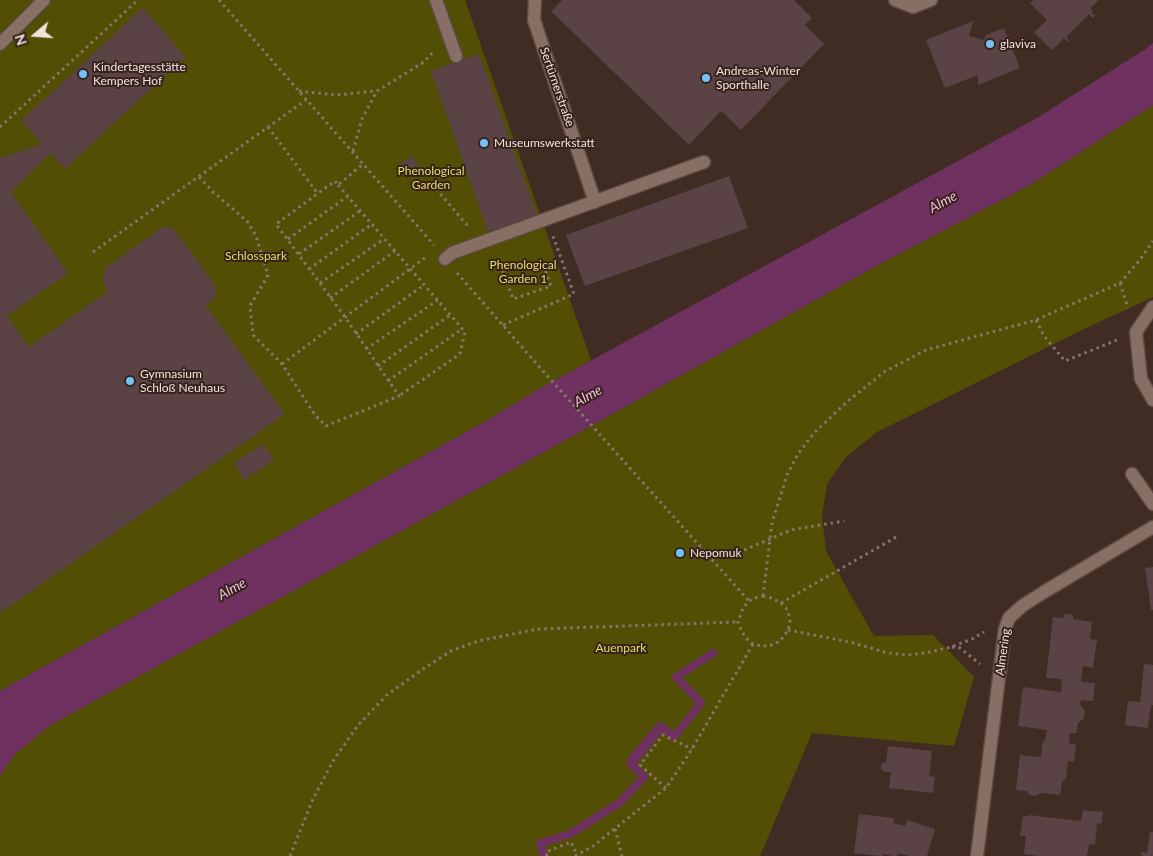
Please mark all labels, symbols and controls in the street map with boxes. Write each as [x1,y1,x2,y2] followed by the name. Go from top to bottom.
[10,10,60,60] north arrow
[11,32,30,48] text: N
[1000,37,1036,51] place label: glaviva
[984,38,996,50] marker: glaviva
[537,45,577,129] street label: Sertürnerstraße
[93,60,186,88] place label: Kindertagesstätte Kempers Hof
[716,64,800,92] place label: Andreas-Winter Sporthalle
[77,68,89,80] marker: Kindertagesstätte Kempers Hof
[700,72,712,84] marker: Andreas-Winter Sporthalle
[494,136,595,150] place label: Museumswerkstatt
[478,137,490,149] marker: Museumswerkstatt
[398,164,464,192] park label: Phenological Garden
[926,187,960,217] water label: Alme
[225,249,287,263] park label: Schlosspark
[490,258,556,286] park label: Phenological Garden 1
[140,367,225,395] place label: Gymnasium Schloß Neuhaus
[124,375,136,387] marker: Gymnasium Schloß Neuhaus
[571,381,605,411] water label: Alme
[690,546,741,560] place label: Nepomuk
[674,547,686,559] marker: Nepomuk
[215,574,249,604] water label: Alme
[993,628,1013,676] street label: Almering
[596,641,646,655] park label: Auenpark

